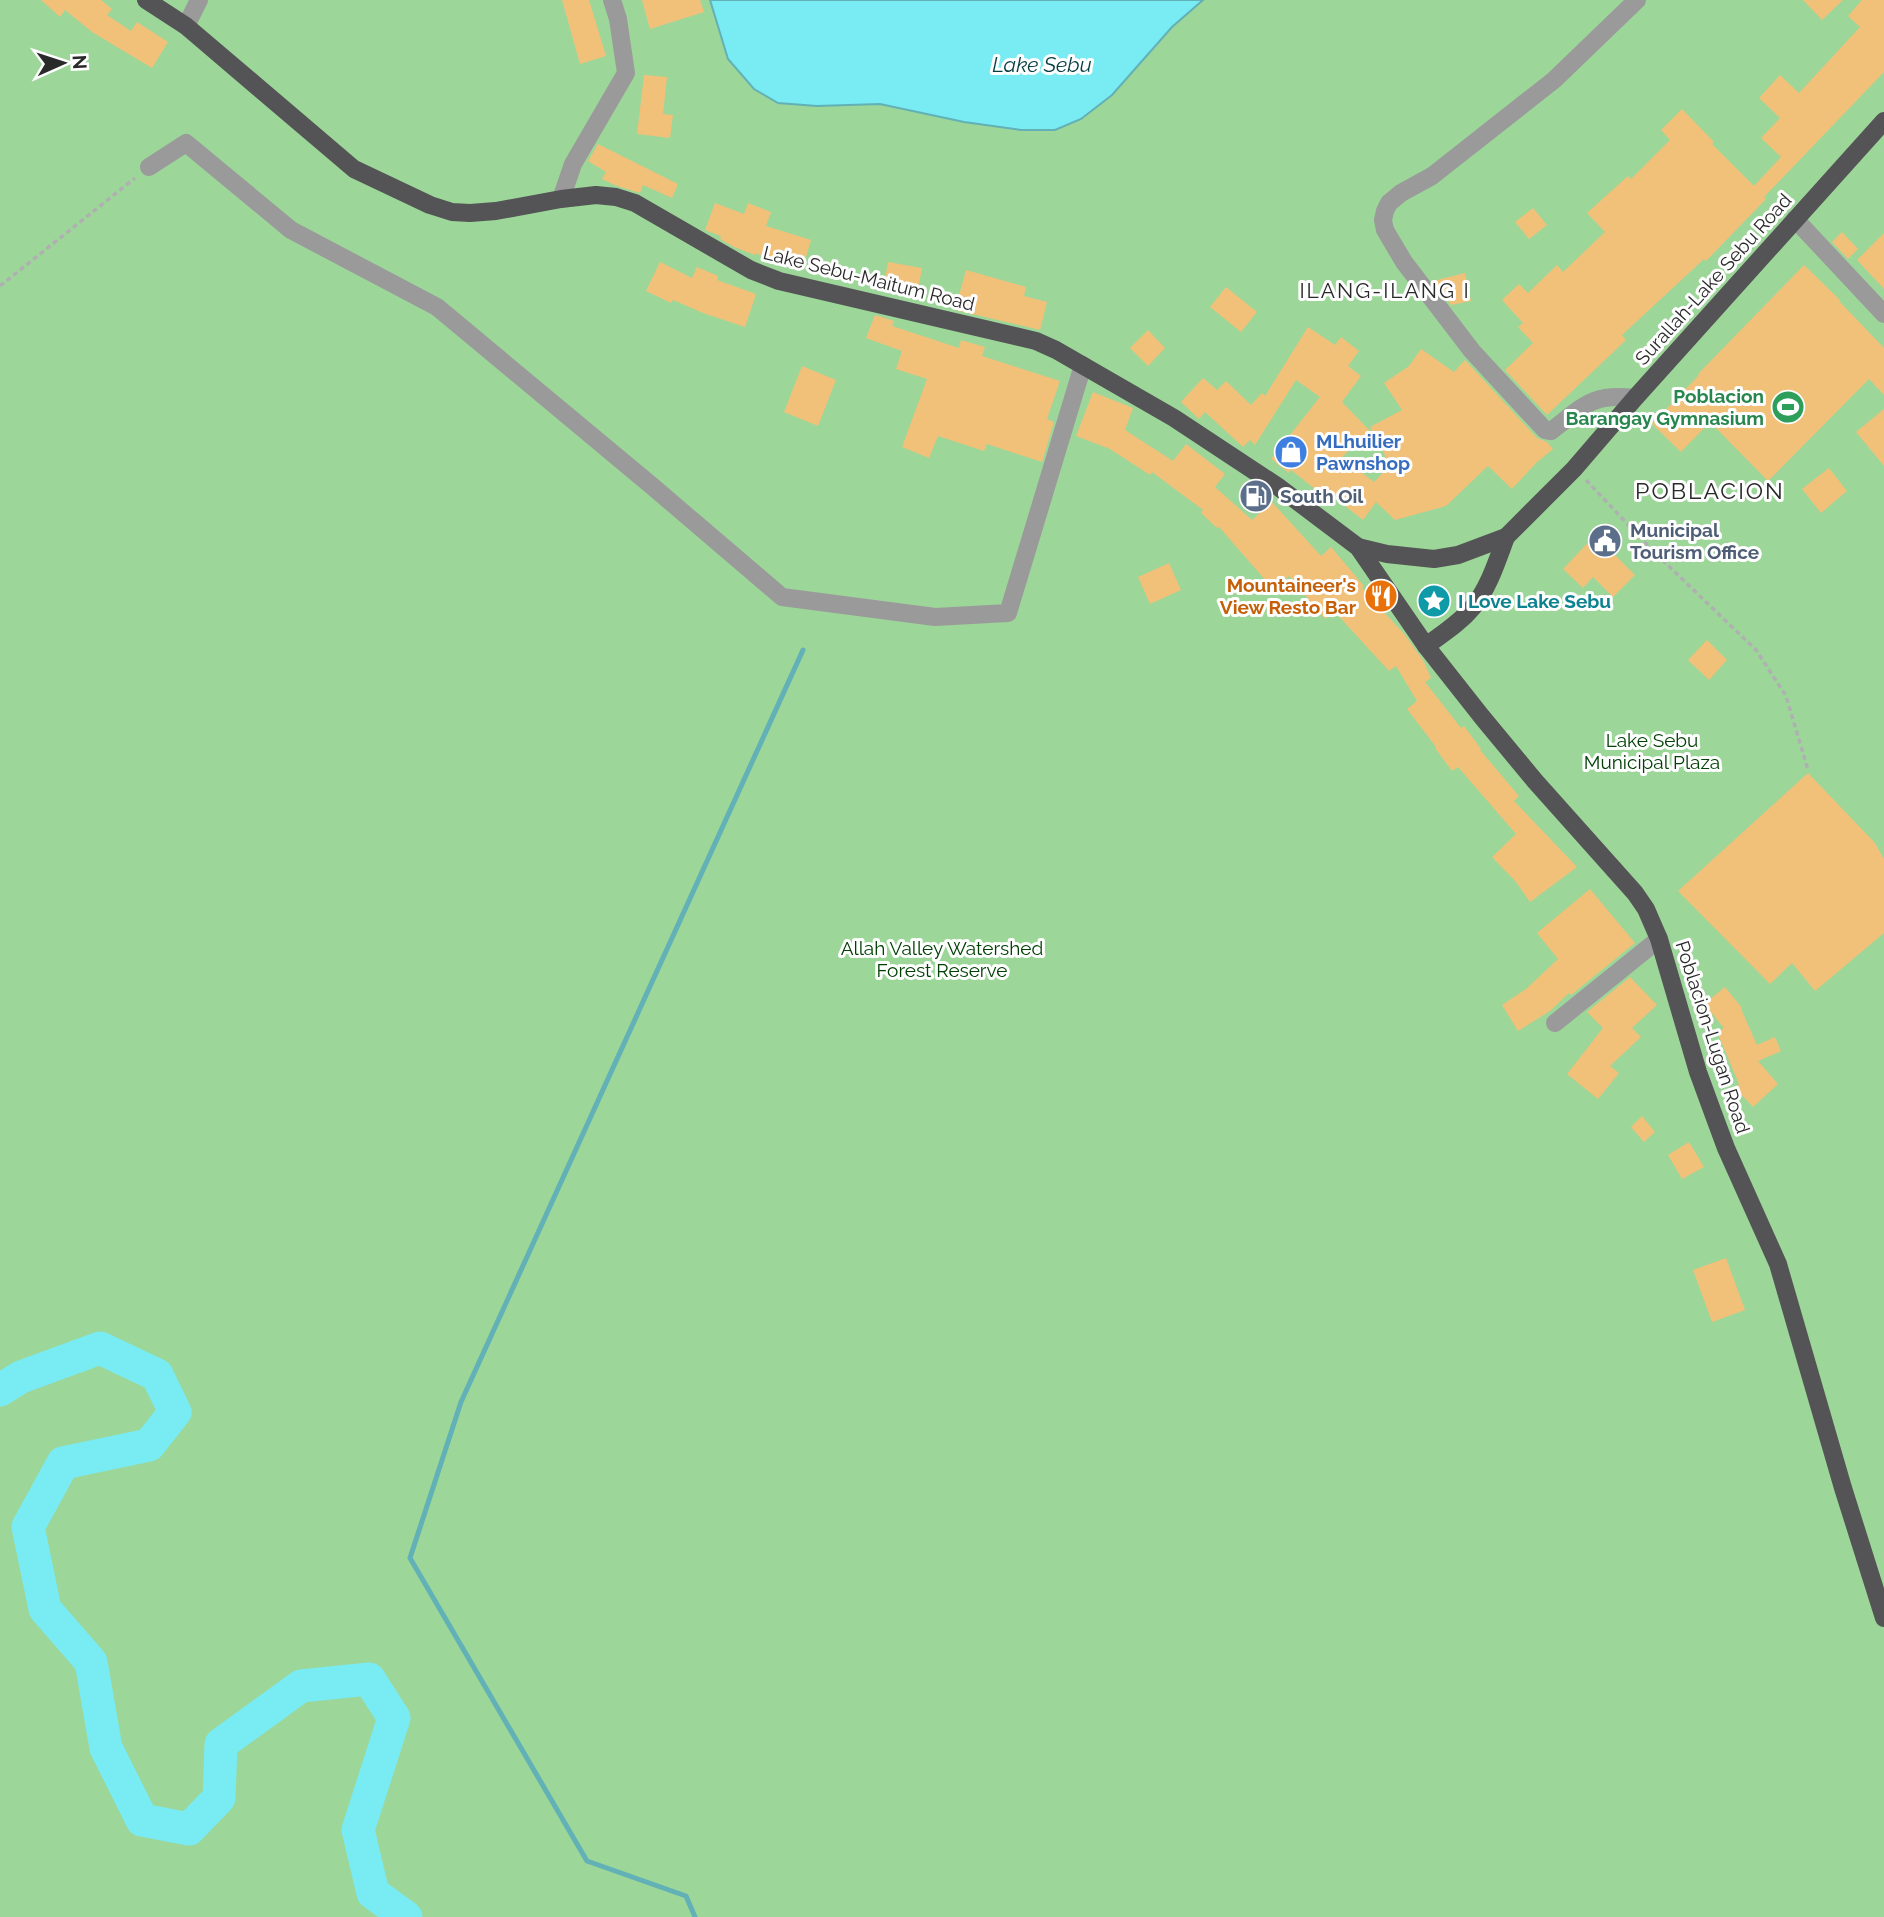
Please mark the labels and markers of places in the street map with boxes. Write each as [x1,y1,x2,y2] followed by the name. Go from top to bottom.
[1566,385,1764,429] place label: Poblacion Barangay Gymnasium
[1769,388,1807,426] sports icon: Poblacion Barangay Gymnasium
[1316,430,1410,474] place label: MLhuilier Pawnshop
[1272,433,1310,471] shop icon: MLhuilier Pawnshop
[1237,477,1275,515] fuel station icon: South Oil
[1280,485,1364,507] place label: South Oil
[1630,519,1759,563] place label: Municipal Tourism Office
[1586,522,1624,560] public building icon: Municipal Tourism Office
[1220,574,1357,618] place label: Mountaineer's View Resto Bar
[1362,577,1400,615] restaurant icon: Mountaineer's View Resto Bar
[1415,582,1453,620] place icon: I Love Lake Sebu
[1458,590,1611,612] place label: I Love Lake Sebu

